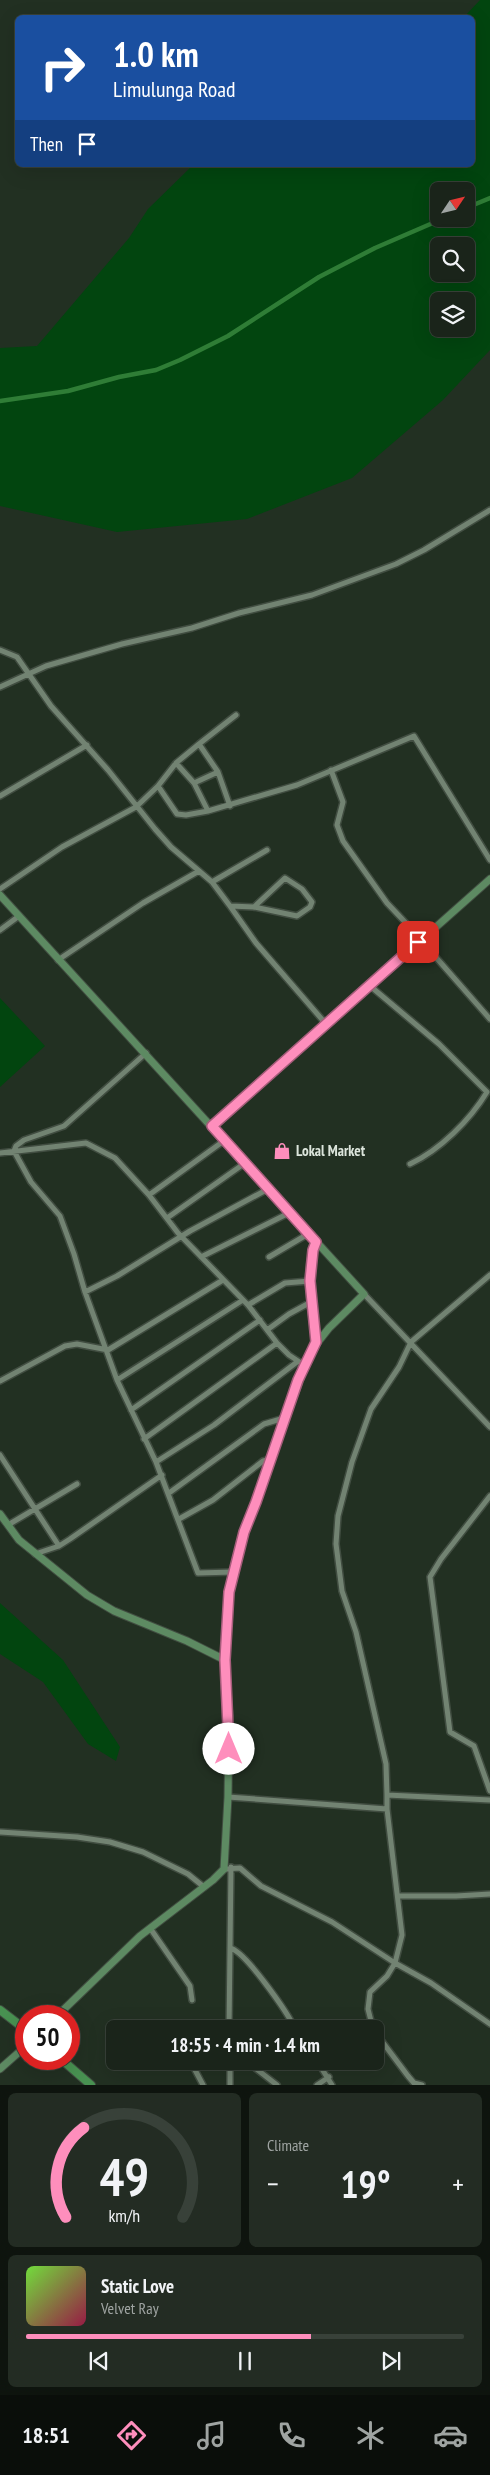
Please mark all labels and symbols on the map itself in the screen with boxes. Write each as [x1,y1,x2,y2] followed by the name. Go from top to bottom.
[430,182,475,228] north arrow
[397,921,439,963] pin
[272,1141,292,1161] shop icon: Lokal Market
[296,1141,366,1160] place label: Lokal Market
[202,1722,254,1774] position arrow
[15,2005,80,2070] speed limit sign: 50

